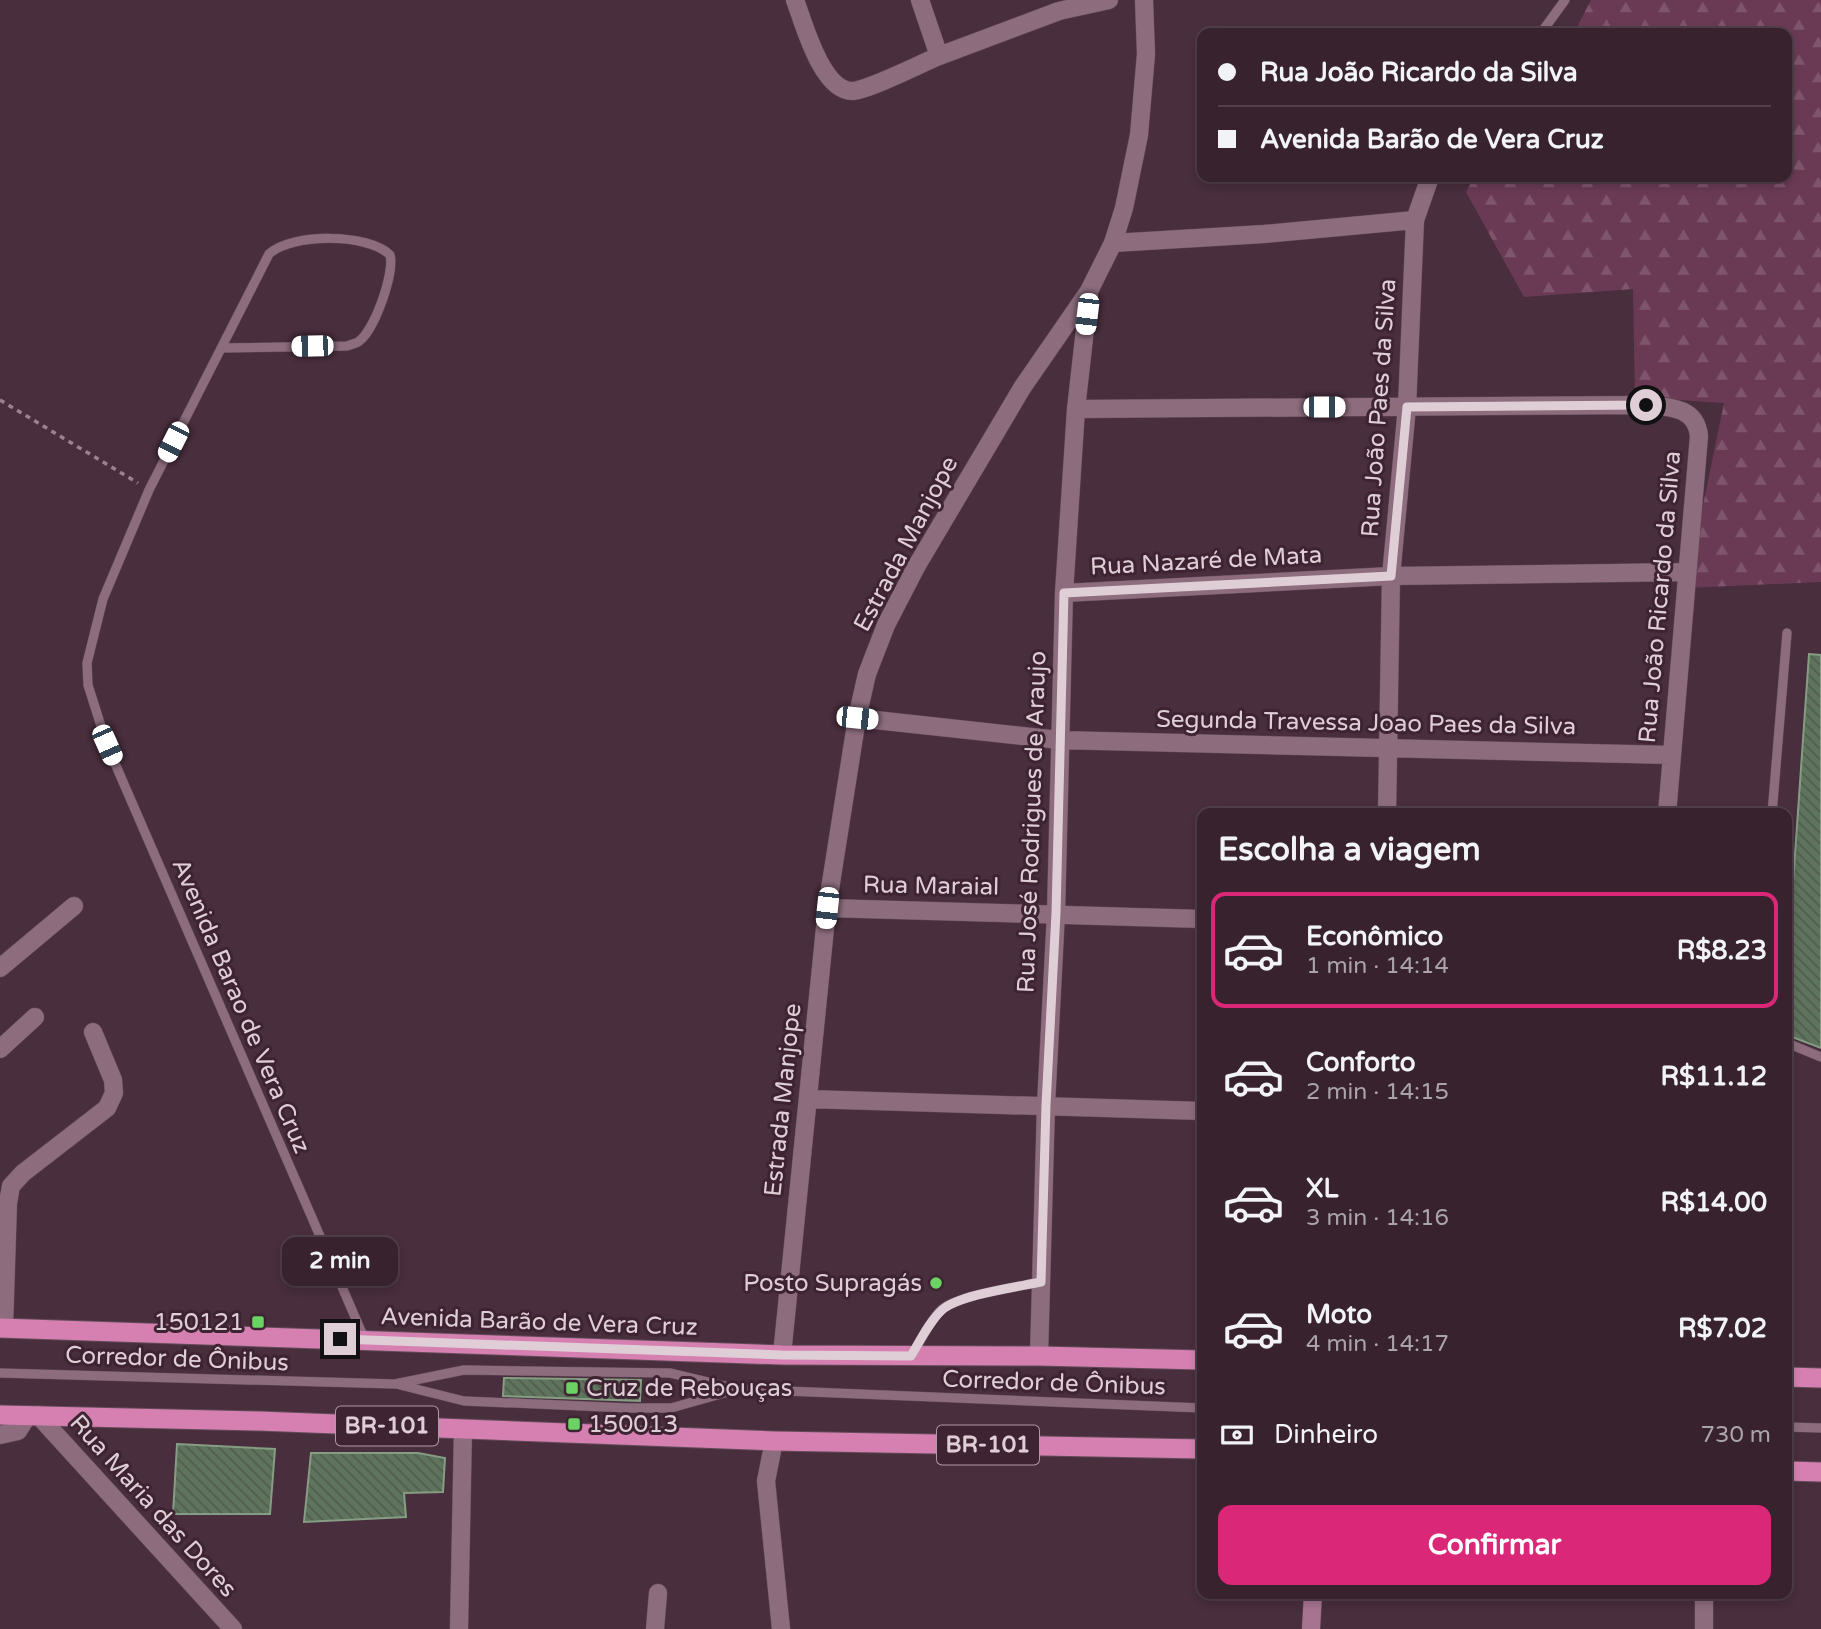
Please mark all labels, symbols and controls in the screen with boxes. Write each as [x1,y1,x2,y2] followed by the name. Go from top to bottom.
[1260,57,1578,88] text: Rua João Ricardo da Silva
[1260,124,1604,155] text: Avenida Barão de Vera Cruz
[1355,278,1403,538] street label: Rua João Paes da Silva
[1075,292,1100,336] car
[291,335,334,357] car
[1630,389,1662,421] route start
[1304,397,1346,418] car
[155,419,192,465] car
[1633,450,1687,744] street label: Rua João Ricardo da Silva
[848,452,964,636] street label: Estrada Manjope
[1089,540,1323,582] street label: Rua Nazaré de Mata
[1012,650,1052,994] street label: Rua José Rodrigues de Araujo
[836,705,879,731] car
[1156,705,1576,741] street label: Segunda Travessa Joao Paes da Silva
[89,722,126,768] car
[1218,831,1481,869] text: Escolha a viagem
[166,854,316,1158] street label: Avenida Barao de Vera Cruz
[863,870,999,902] street label: Rua Maraial
[815,886,840,930] car
[1222,919,1285,982] icon: car
[1306,921,1443,952] text: Econômico
[1677,935,1767,966] text: R$8.23
[1306,952,1449,980] text: 1 min · 14:14
[758,1002,808,1198] street label: Estrada Manjope
[1222,1045,1285,1108] icon: car
[1306,1047,1415,1078] text: Conforto
[1660,1061,1767,1092] text: R$11.12
[1306,1078,1449,1106] text: 2 min · 14:15
[1222,1171,1285,1234] icon: car
[1306,1173,1338,1204] text: XL
[1660,1187,1767,1218] text: R$14.00
[1306,1204,1449,1232] text: 3 min · 14:16
[282,1238,398,1286] callout: 2 min
[309,1247,371,1275] text: 2 min
[743,1269,922,1298] place label: Posto Supragás
[928,1275,944,1291] marker: Posto Supragás
[1222,1297,1285,1360] icon: car
[1306,1299,1372,1330] text: Moto
[380,1302,698,1342] street label: Avenida Barão de Vera Cruz
[154,1308,244,1337] place label: 150121
[1678,1313,1767,1344] text: R$7.02
[250,1314,266,1330] marker: 150121
[324,1323,356,1355] route end
[1306,1330,1449,1358] text: 4 min · 14:17
[65,1341,289,1377] street label: Corredor de Ônibus
[942,1365,1166,1401] street label: Corredor de Ônibus
[586,1374,792,1403] place label: Cruz de Rebouças
[564,1380,580,1396] marker: Cruz de Rebouças
[336,1406,438,1446] road number: BR-101
[63,1409,243,1603] street label: Rua Maria das Dores
[588,1410,678,1439] place label: 150013
[566,1416,582,1432] marker: 150013
[1218,1416,1256,1454] icon: cash
[1274,1419,1378,1450] text: Dinheiro
[1701,1421,1771,1449] text: 730 m
[937,1426,1039,1464] road number: BR-101
[1218,1505,1771,1585] button: Confirmar

